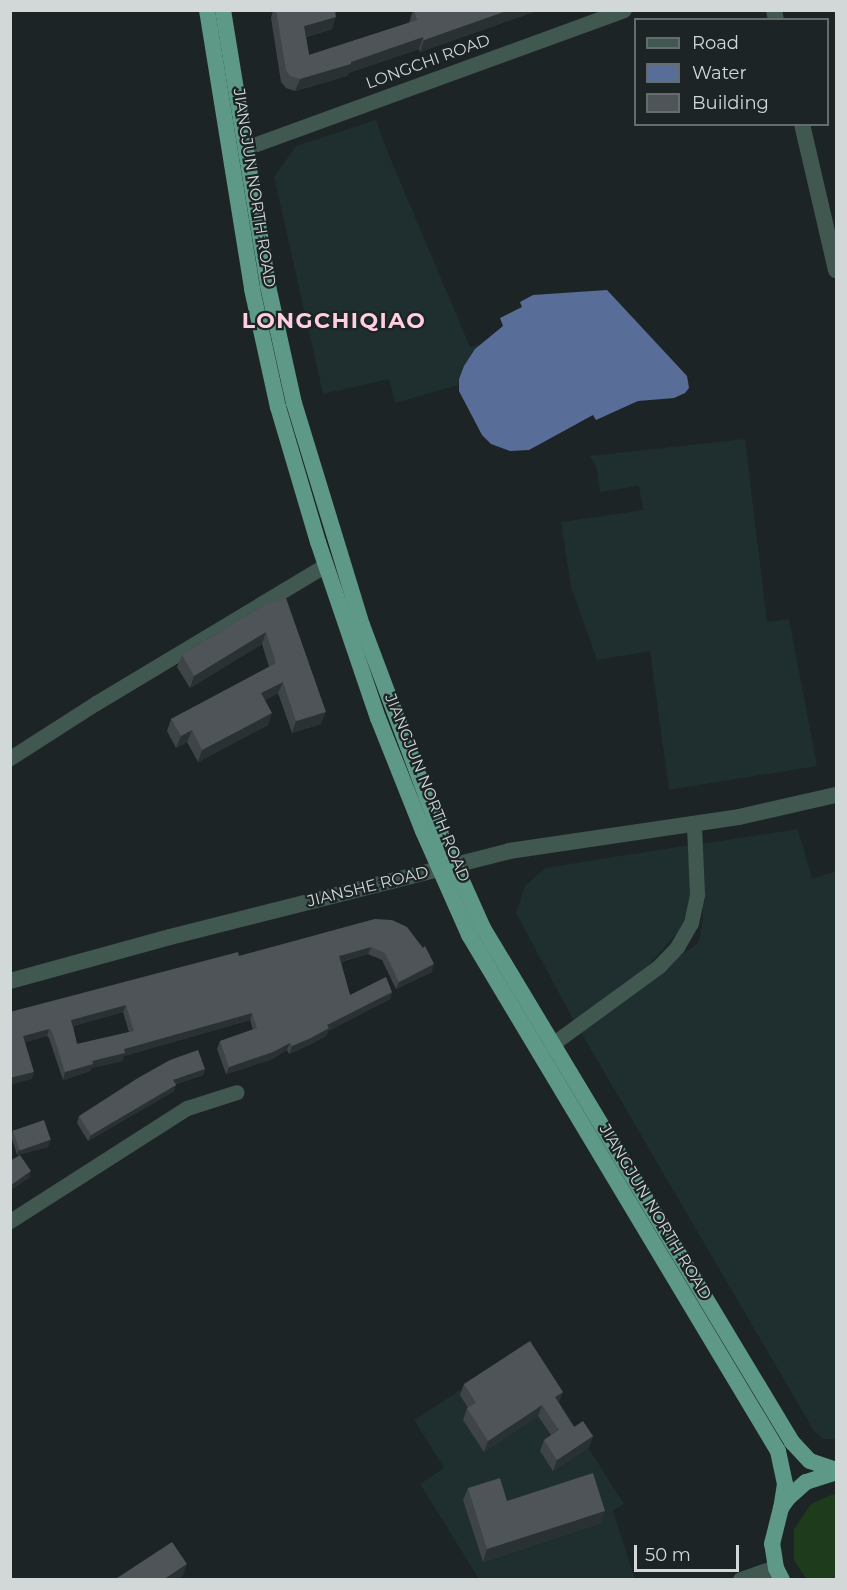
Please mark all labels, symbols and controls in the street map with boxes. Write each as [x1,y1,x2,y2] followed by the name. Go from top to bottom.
[634,18,829,126] legend
[363,31,493,93] street label: LONGCHI ROAD
[692,32,739,54] text: Road
[692,62,747,84] text: Water
[229,87,279,289] street label: JIANGJUN NORTH ROAD
[692,92,769,114] text: Building
[242,308,426,334] district label: LONGCHIQIAO
[380,691,474,885] street label: JIANGJUN NORTH ROAD
[305,863,431,911] street label: JIANSHE ROAD
[595,1121,715,1303] street label: JIANGJUN NORTH ROAD
[637,1533,742,1571] scale bar
[645,1544,691,1566] text: 50 m

